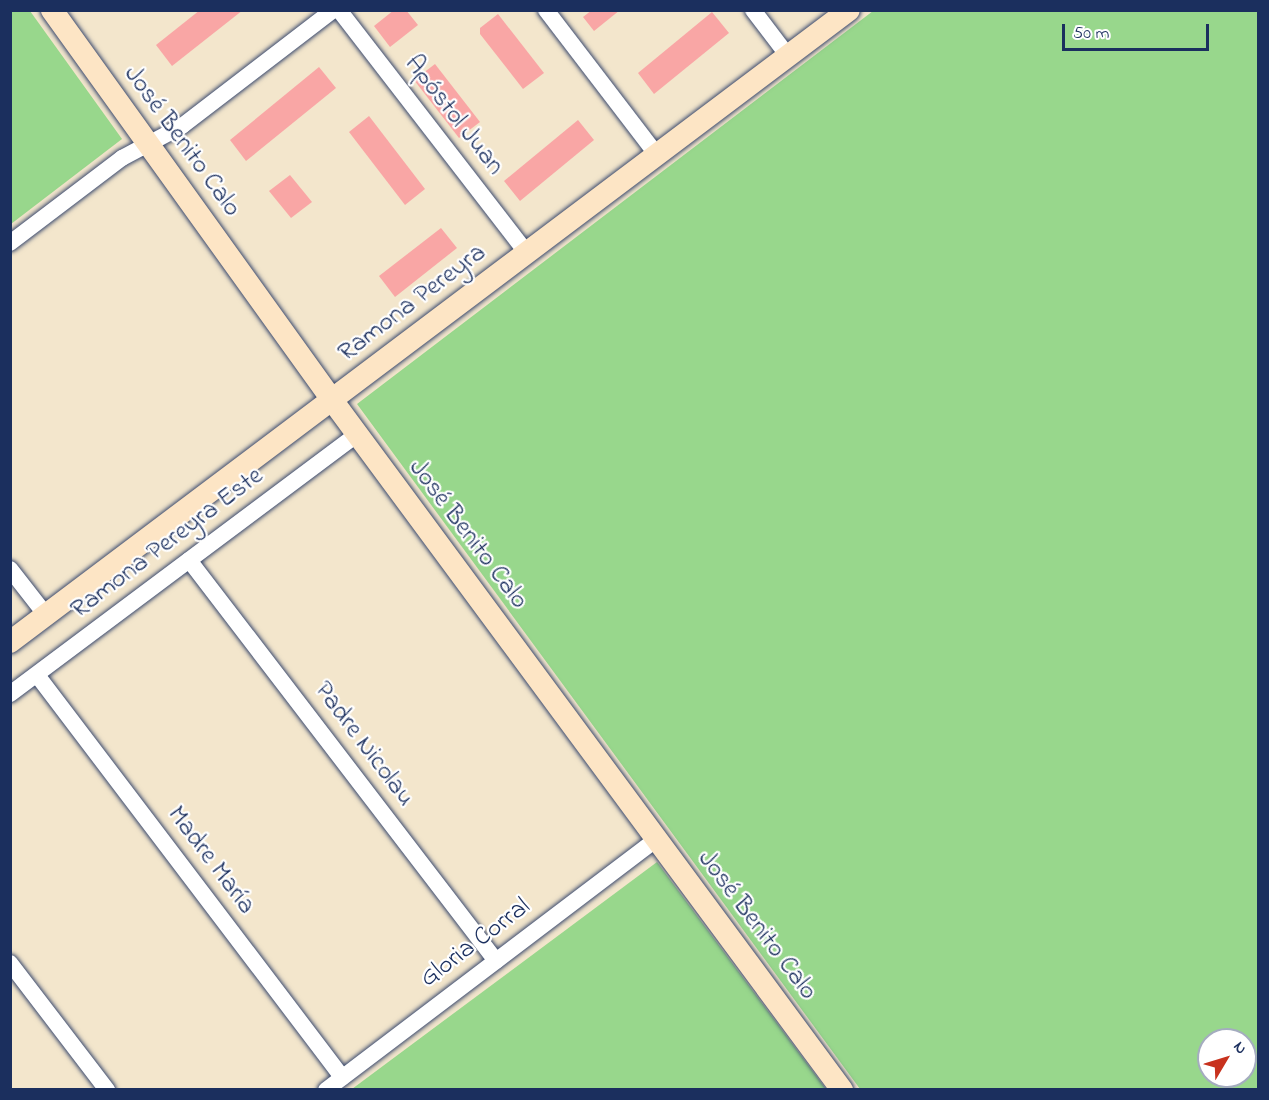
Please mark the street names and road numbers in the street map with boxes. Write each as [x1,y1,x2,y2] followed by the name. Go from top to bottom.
[397,50,509,182] street label: Apóstol Juan
[116,60,246,224] street label: José Benito Calo
[333,238,493,370] street label: Ramona Pereyra
[401,454,533,616] street label: José Benito Calo
[66,462,270,626] street label: Ramona Pereyra Este
[306,676,420,814] street label: Padre Nicolau
[159,801,261,921] street label: Madre María
[690,845,822,1007] street label: José Benito Calo
[415,892,537,996] street label: Gloria Corral

